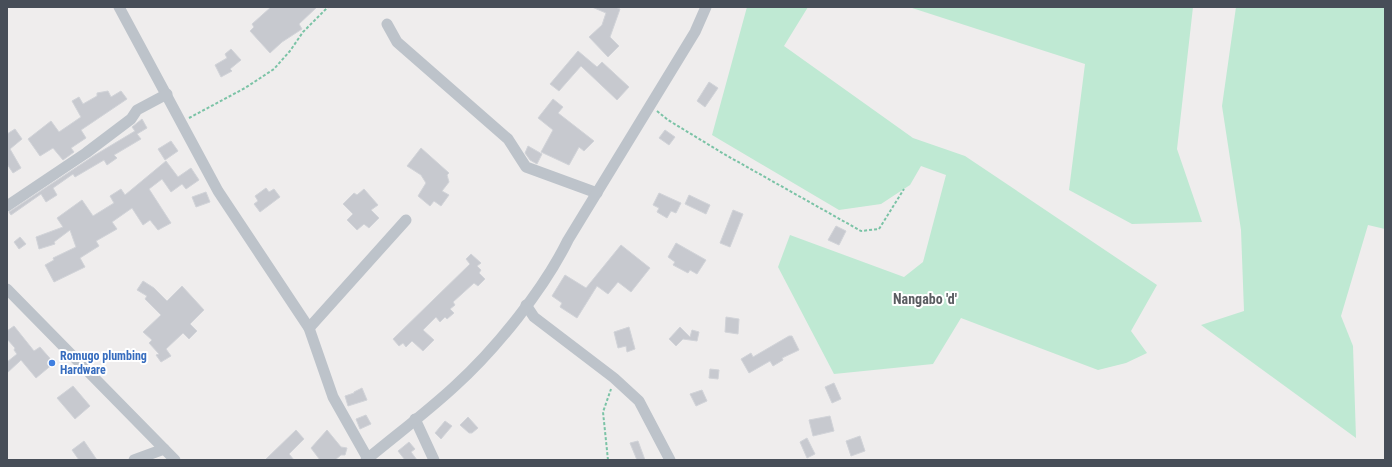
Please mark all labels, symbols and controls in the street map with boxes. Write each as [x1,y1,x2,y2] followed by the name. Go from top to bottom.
[893,291,957,307] district label: Nangabo 'd'
[60,349,147,377] place label: Romugo plumbing Hardware
[47,358,57,368] marker: Romugo plumbing Hardware

